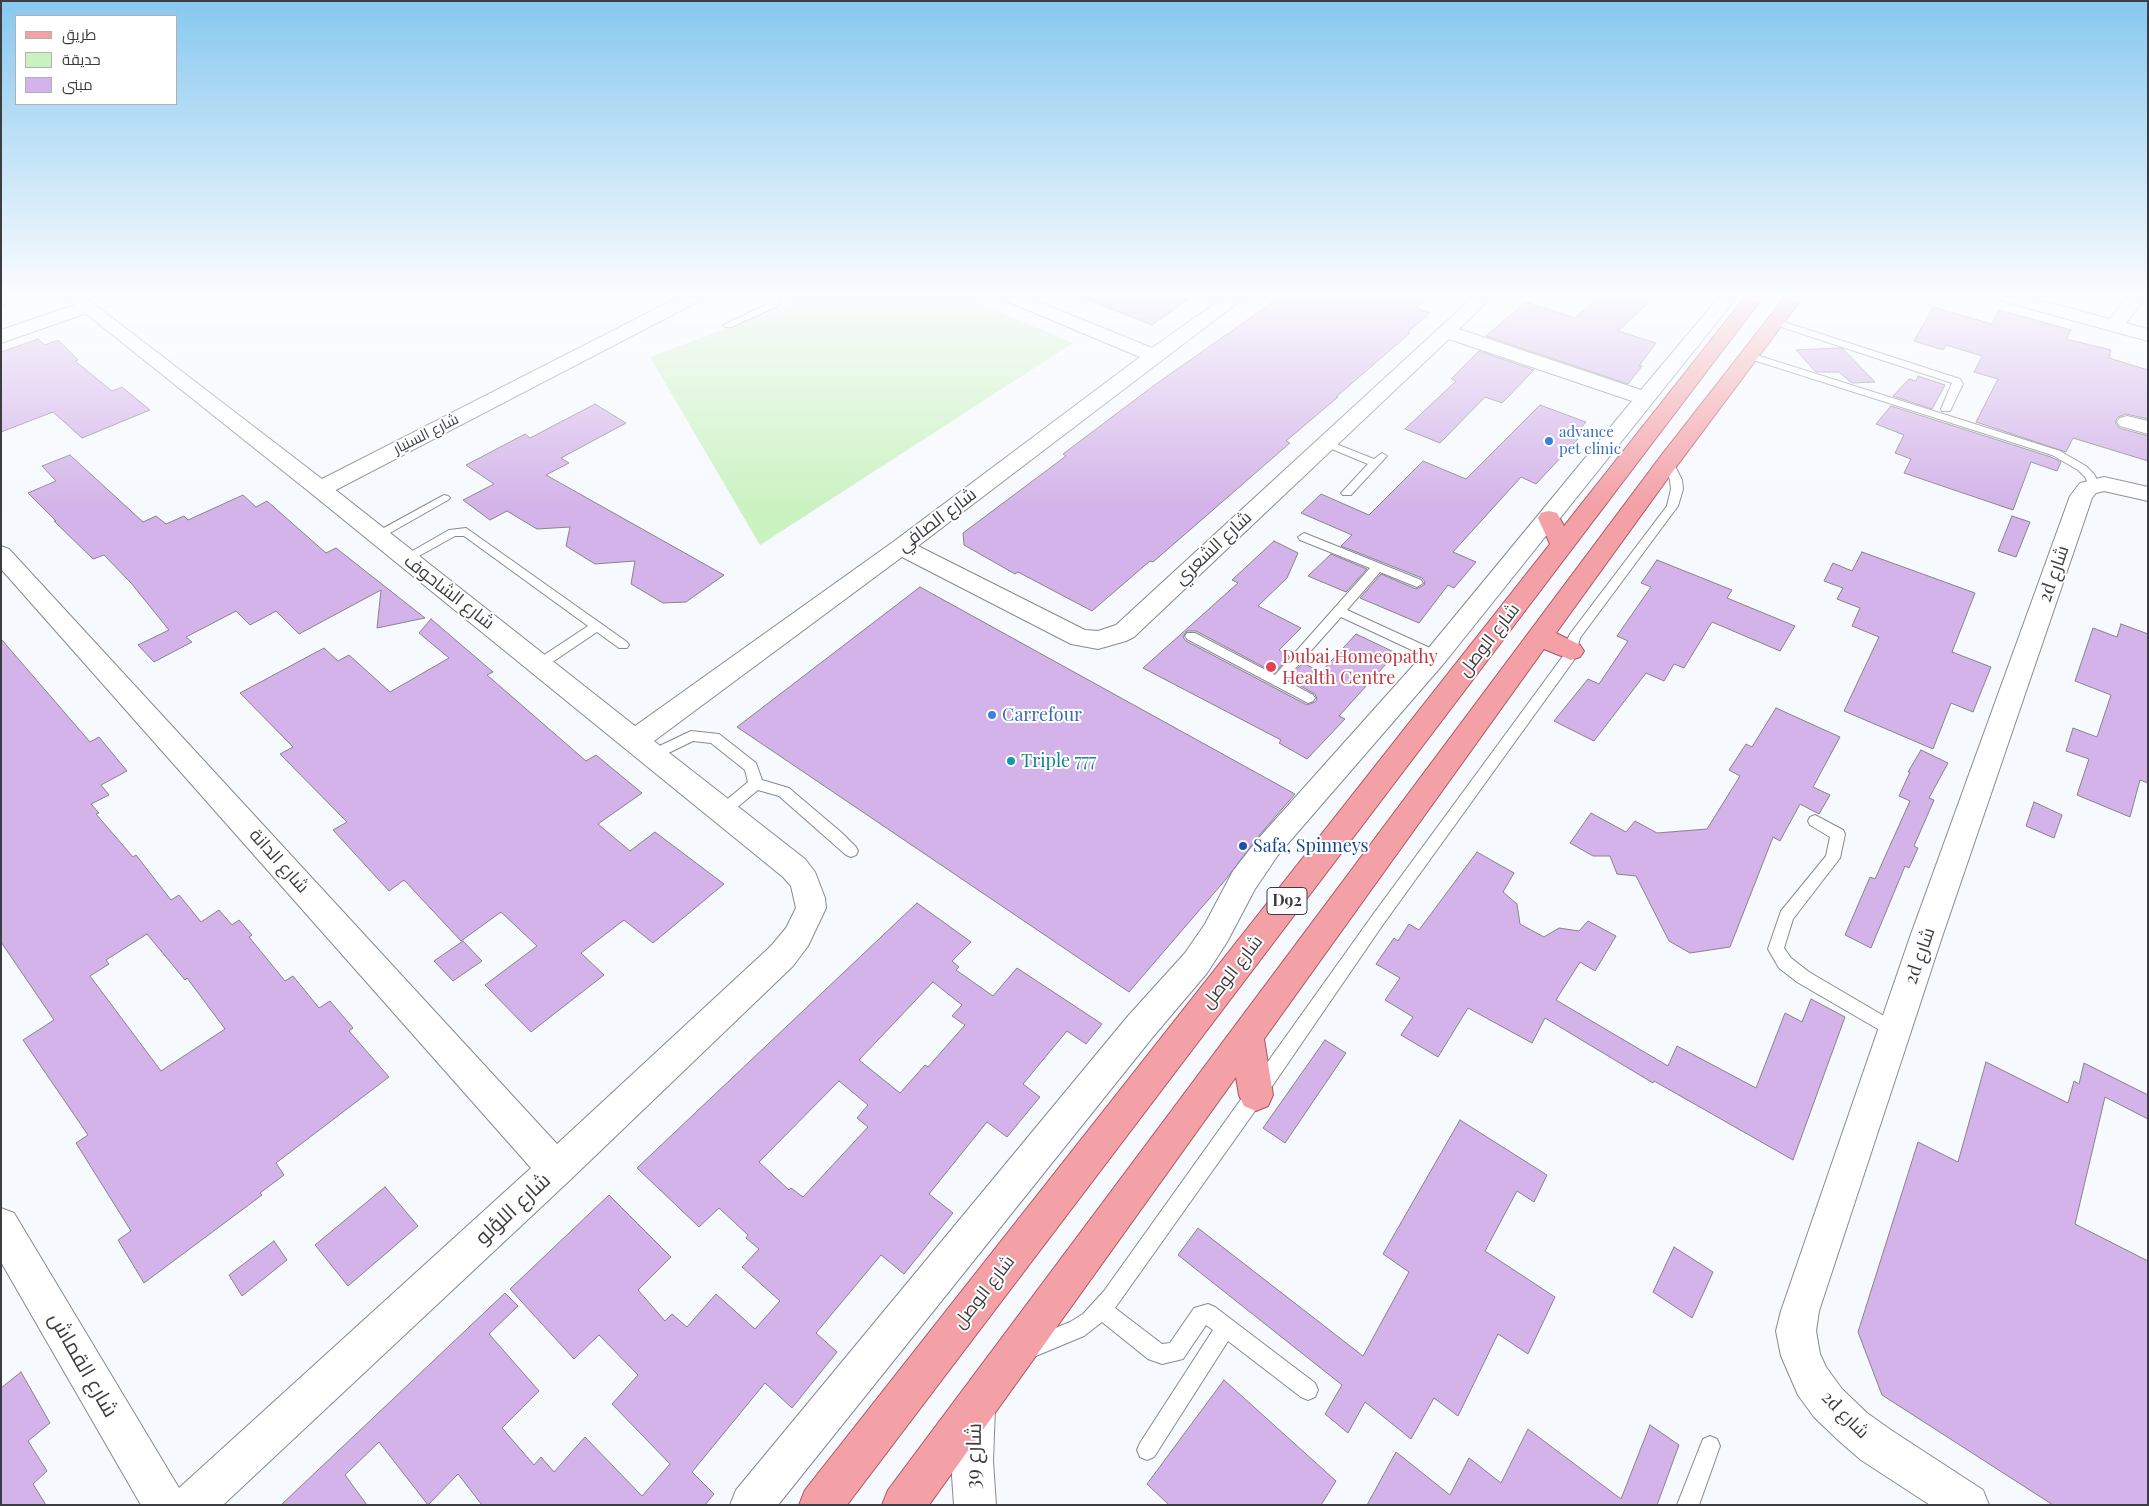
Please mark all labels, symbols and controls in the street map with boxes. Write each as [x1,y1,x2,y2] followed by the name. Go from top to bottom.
[15,15,178,105] legend
[62,24,96,44] text: طريق
[62,49,101,69] text: حديقة
[62,74,93,94] text: مبنى
[390,410,462,458] street label: شارع السنيار
[1559,423,1621,458] place label: advance pet clinic
[1543,435,1555,447] marker: advance pet clinic
[893,483,981,557] street label: شارع الصافي
[1170,507,1256,589] street label: شارع الشعري
[2034,543,2074,605] street label: 2d شارع
[399,550,499,634] street label: شارع الشاحوف
[1454,599,1524,681] street label: شارع الوصل
[1282,646,1438,689] place label: Dubai Homeopathy Health Centre
[1264,660,1278,674] marker: Dubai Homeopathy Health Centre
[1002,704,1082,726] place label: Carrefour
[986,709,998,721] marker: Carrefour
[1021,750,1096,772] place label: Triple 777
[1005,755,1017,767] marker: Triple 777
[245,824,313,898] street label: شارع الدانة
[1253,835,1369,857] place label: Safa, Spinneys
[1237,840,1249,852] marker: Safa, Spinneys
[1267,888,1307,914] road number: D92
[1900,925,1940,987] street label: 2d شارع
[1197,931,1267,1013] street label: شارع الوصل
[470,1168,556,1250] street label: شارع اللؤلو
[949,1251,1019,1333] street label: شارع الوصل
[43,1308,123,1422] street label: شارع القماش
[1817,1387,1873,1443] street label: 2d شارع
[961,1423,987,1489] street label: شارع 39

